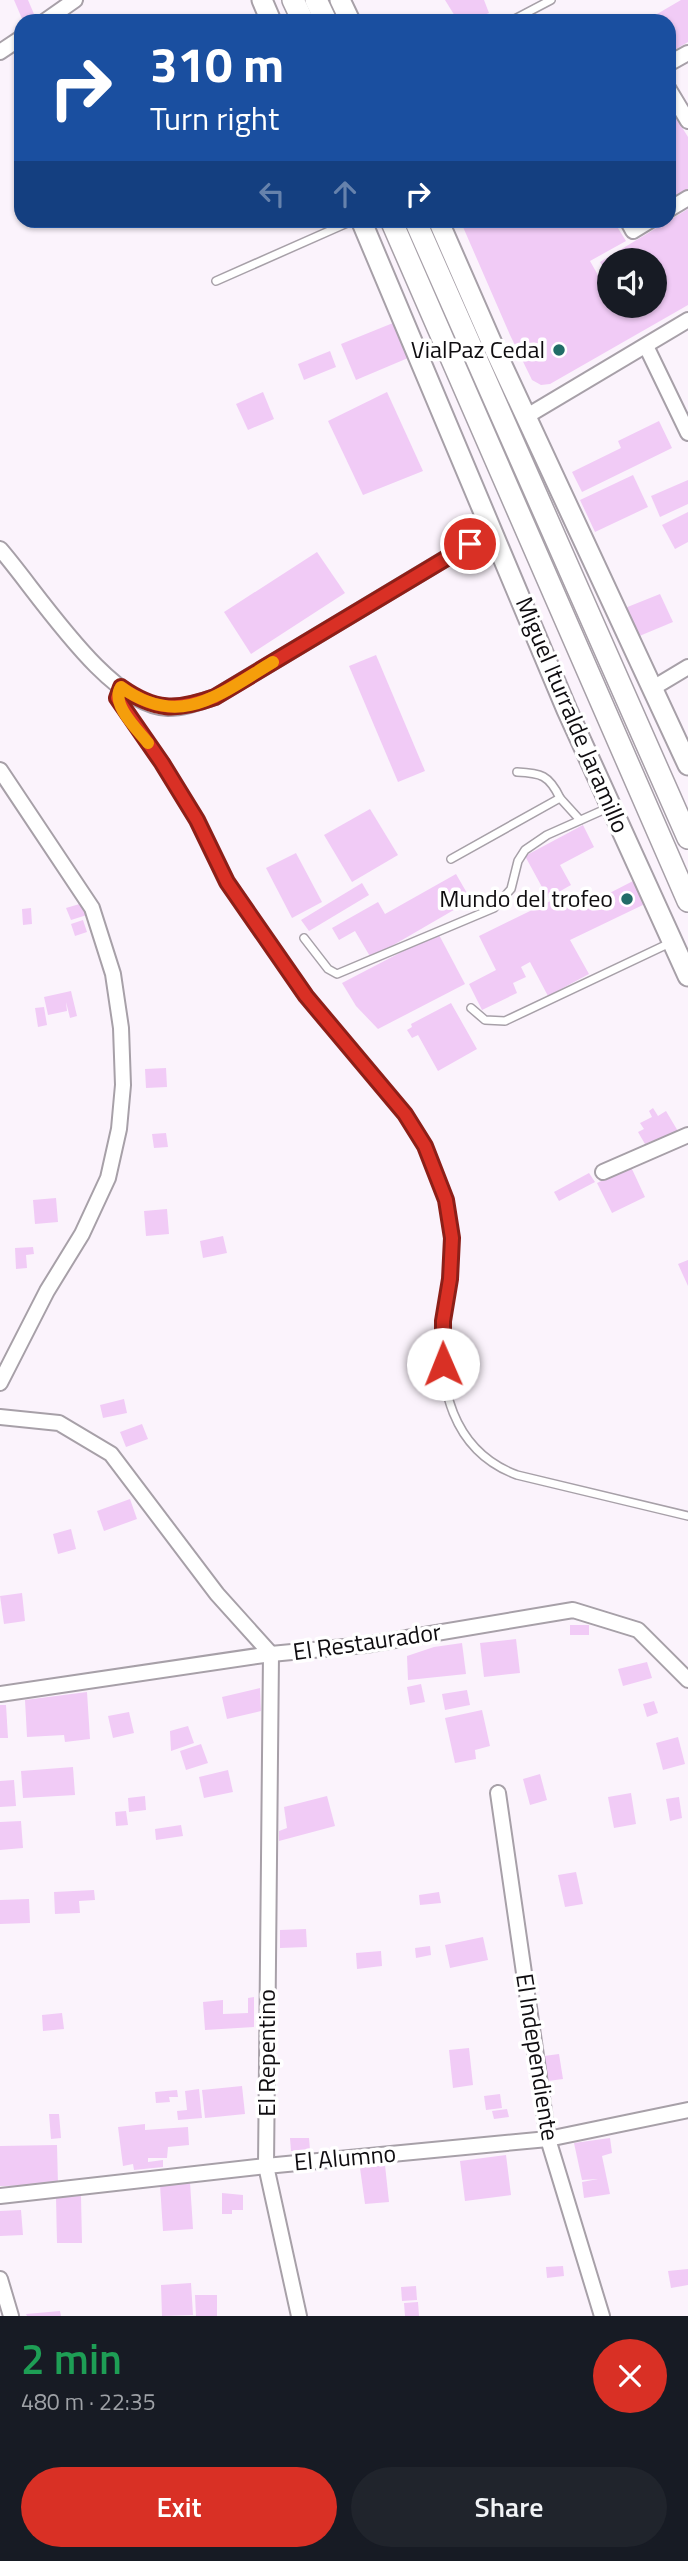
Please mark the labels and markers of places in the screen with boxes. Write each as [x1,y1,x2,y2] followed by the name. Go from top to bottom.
[411,331,545,367] place label: VialPaz Cedal
[551,342,567,358] marker: VialPaz Cedal
[440,514,500,574] pin
[439,880,613,916] place label: Mundo del trofeo
[619,891,635,907] marker: Mundo del trofeo

